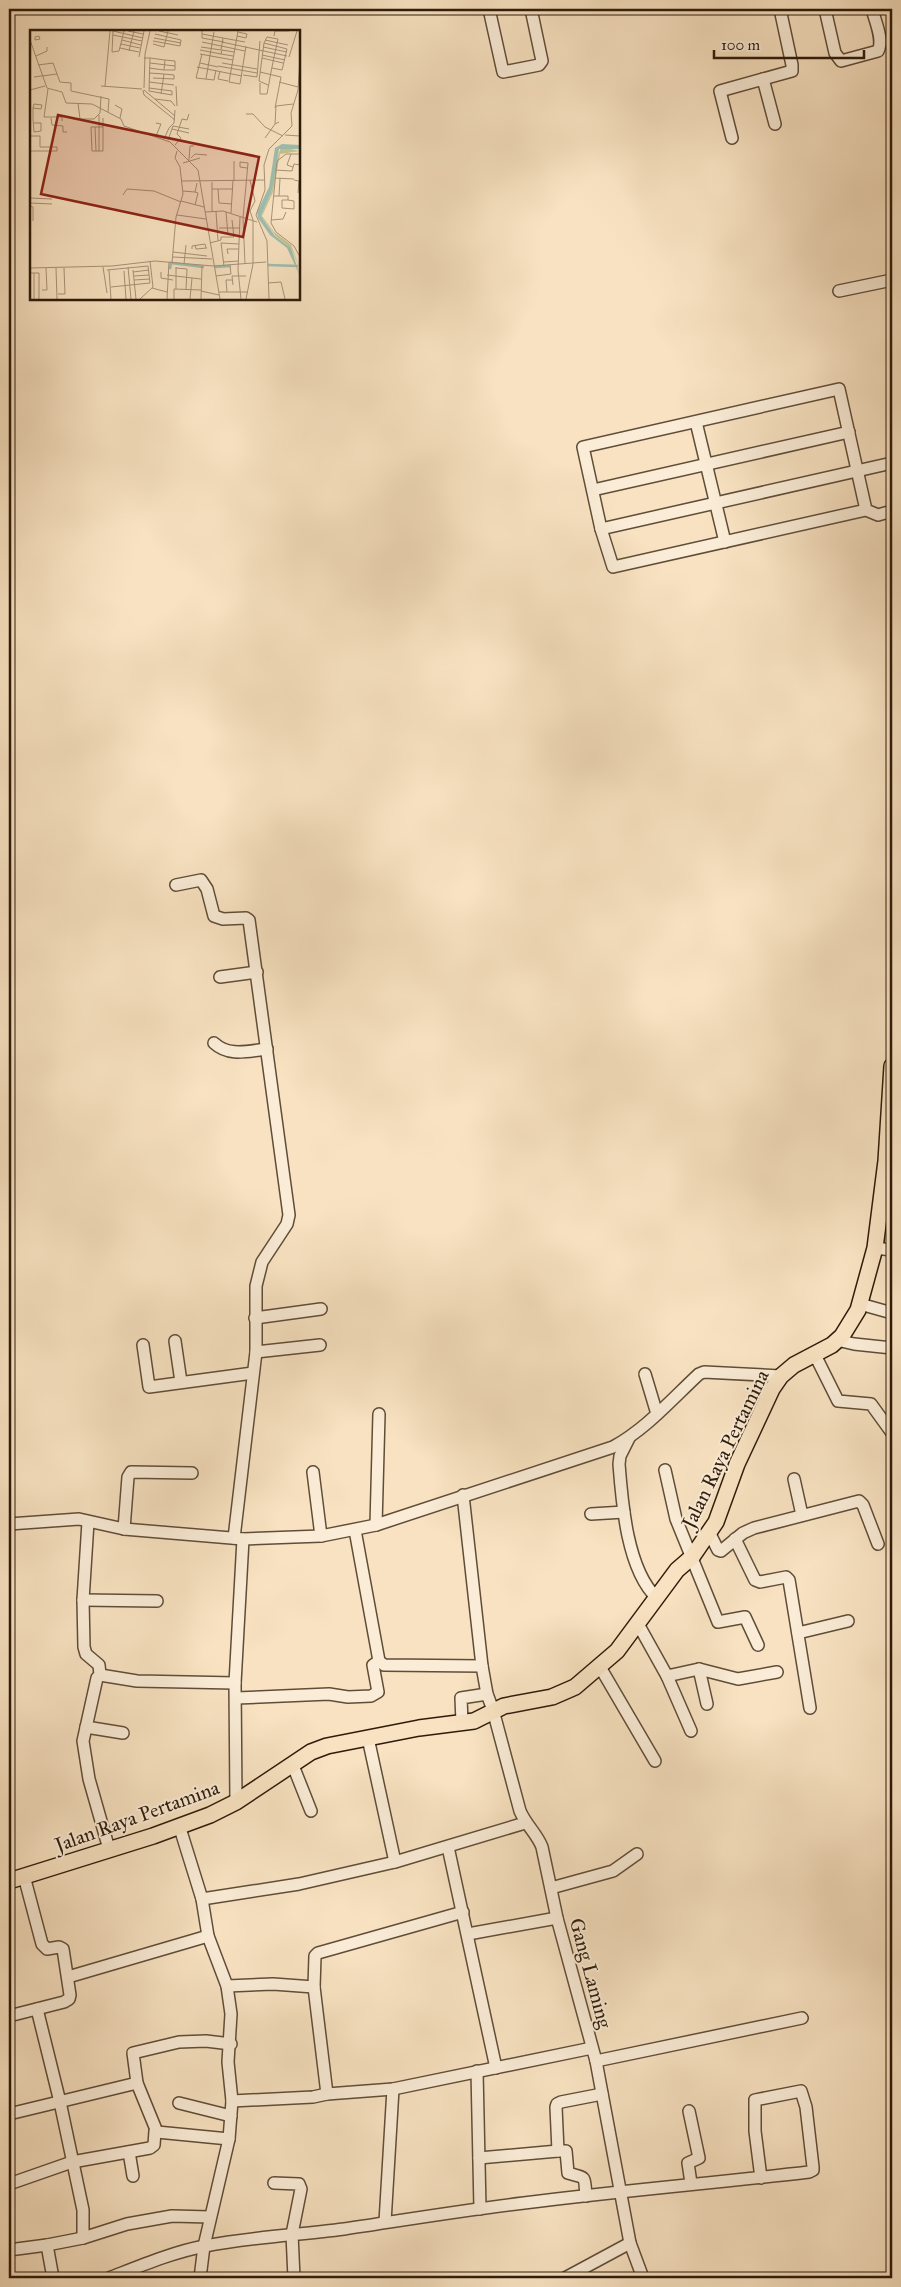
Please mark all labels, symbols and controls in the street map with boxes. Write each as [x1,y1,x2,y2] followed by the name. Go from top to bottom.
[714,28,864,60] scale bar
[30,30,300,300] inset map
[721,36,761,54] text: 100 m
[675,1365,775,1534] street label: Jalan Raya Pertamina
[50,1775,223,1859] street label: Jalan Raya Pertamina
[564,1915,617,2032] street label: Gang Laming

